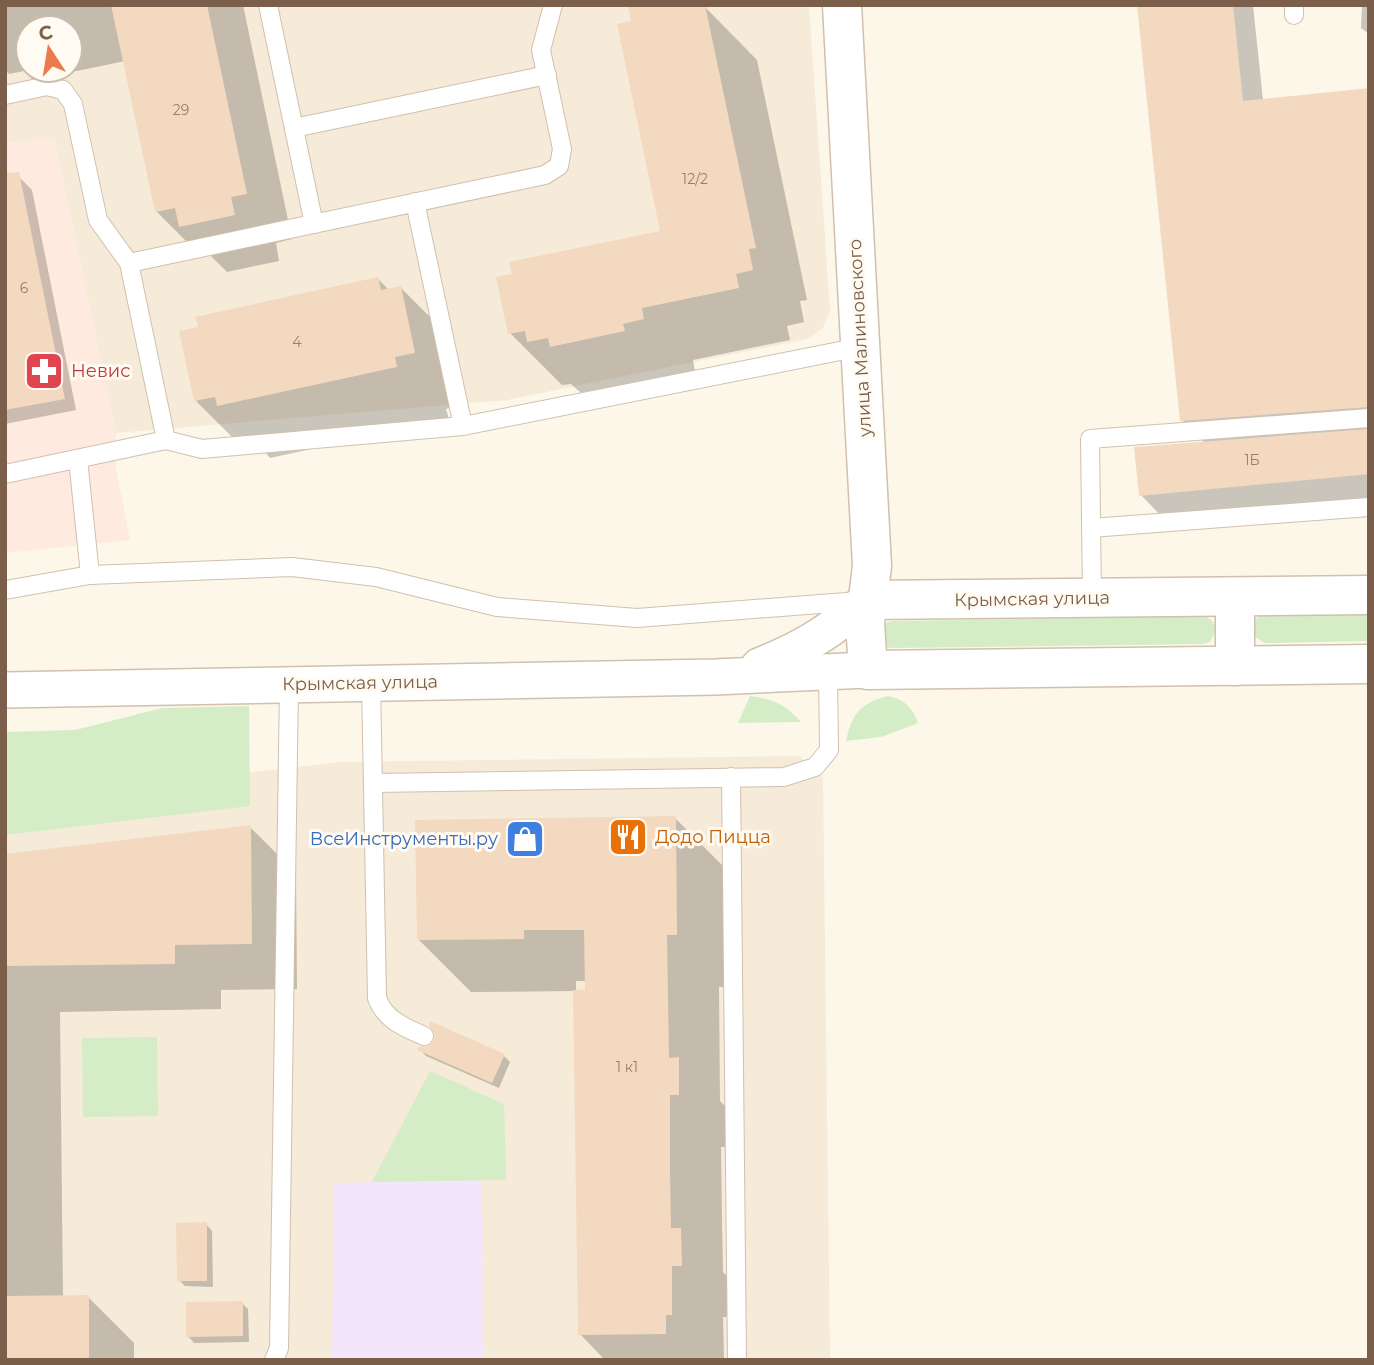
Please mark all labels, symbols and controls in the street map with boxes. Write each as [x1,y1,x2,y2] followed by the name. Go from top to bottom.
[14,14,84,84] north arrow
[36,20,55,46] text: С
[173,101,189,119] house number: 29
[682,170,708,188] house number: 12/2
[844,238,876,439] street label: улица Малиновского
[20,279,29,297] house number: 6
[292,333,302,351] house number: 4
[23,350,65,392] pharmacy icon: Невис
[71,360,130,382] place label: Невис
[1244,451,1260,469] house number: 1Б
[954,587,1110,611] street label: Крымская улица
[282,671,438,695] street label: Крымская улица
[607,816,649,858] restaurant icon: Додо Пицца
[504,818,546,860] shop icon: ВсеИнструменты.ру
[655,826,771,848] place label: Додо Пицца
[310,828,498,850] place label: ВсеИнструменты.ру
[616,1058,638,1076] house number: 1 к1

